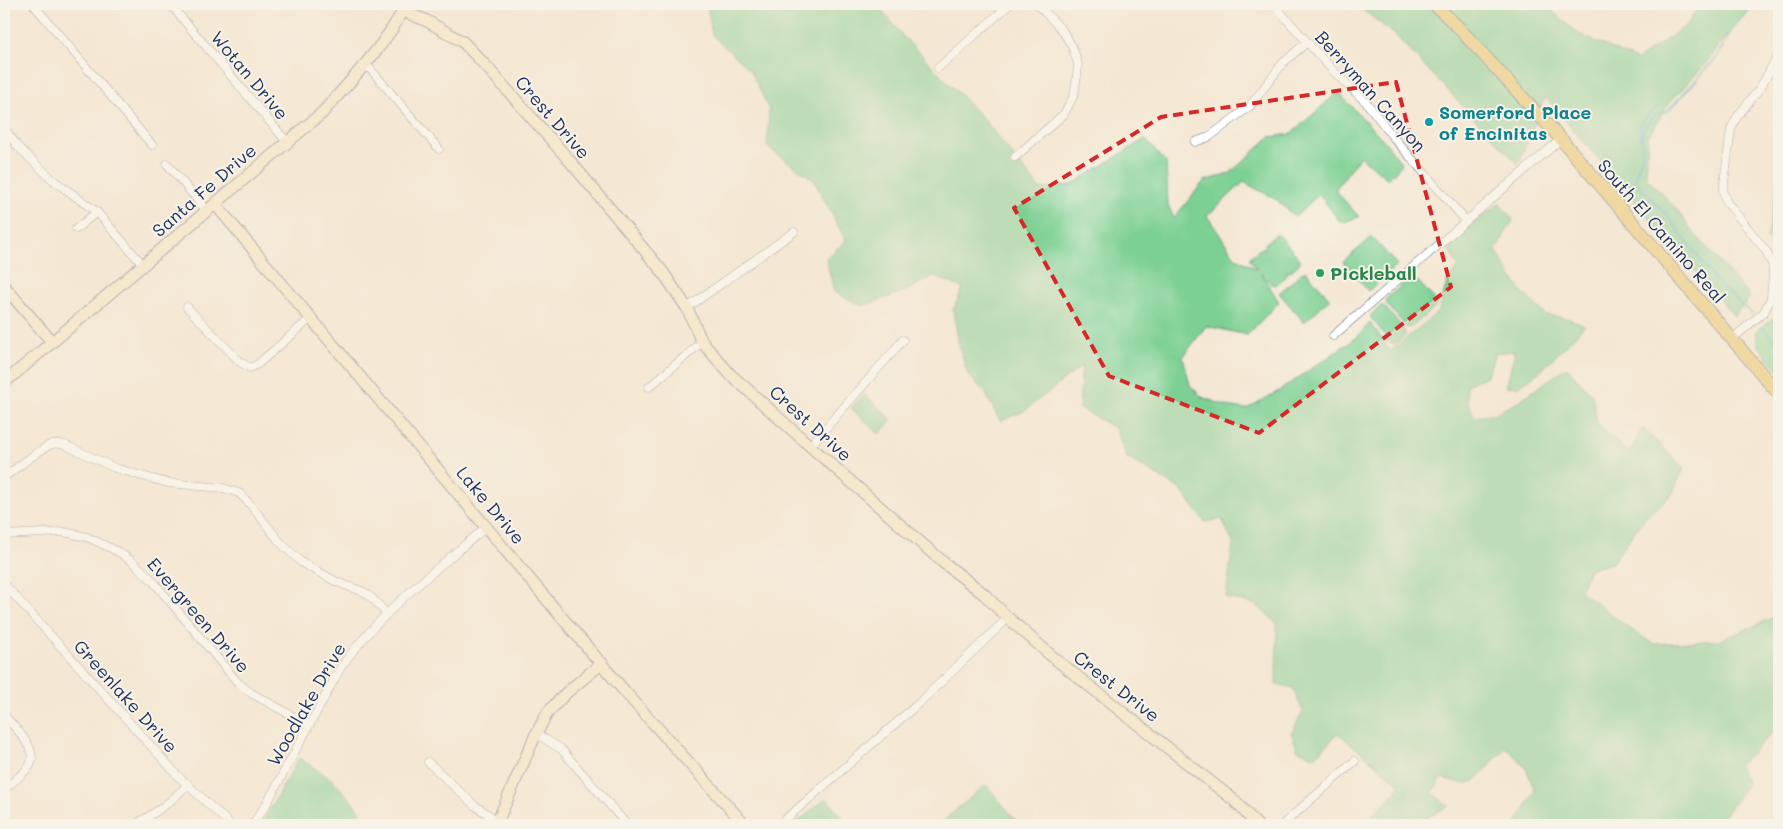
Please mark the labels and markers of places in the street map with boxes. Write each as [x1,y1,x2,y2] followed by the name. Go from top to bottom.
[1439,100,1591,145] place label: Somerford Place of Encinitas
[1423,116,1435,128] marker: Somerford Place of Encinitas
[1330,261,1417,285] place label: Pickleball
[1314,267,1326,279] marker: Pickleball

